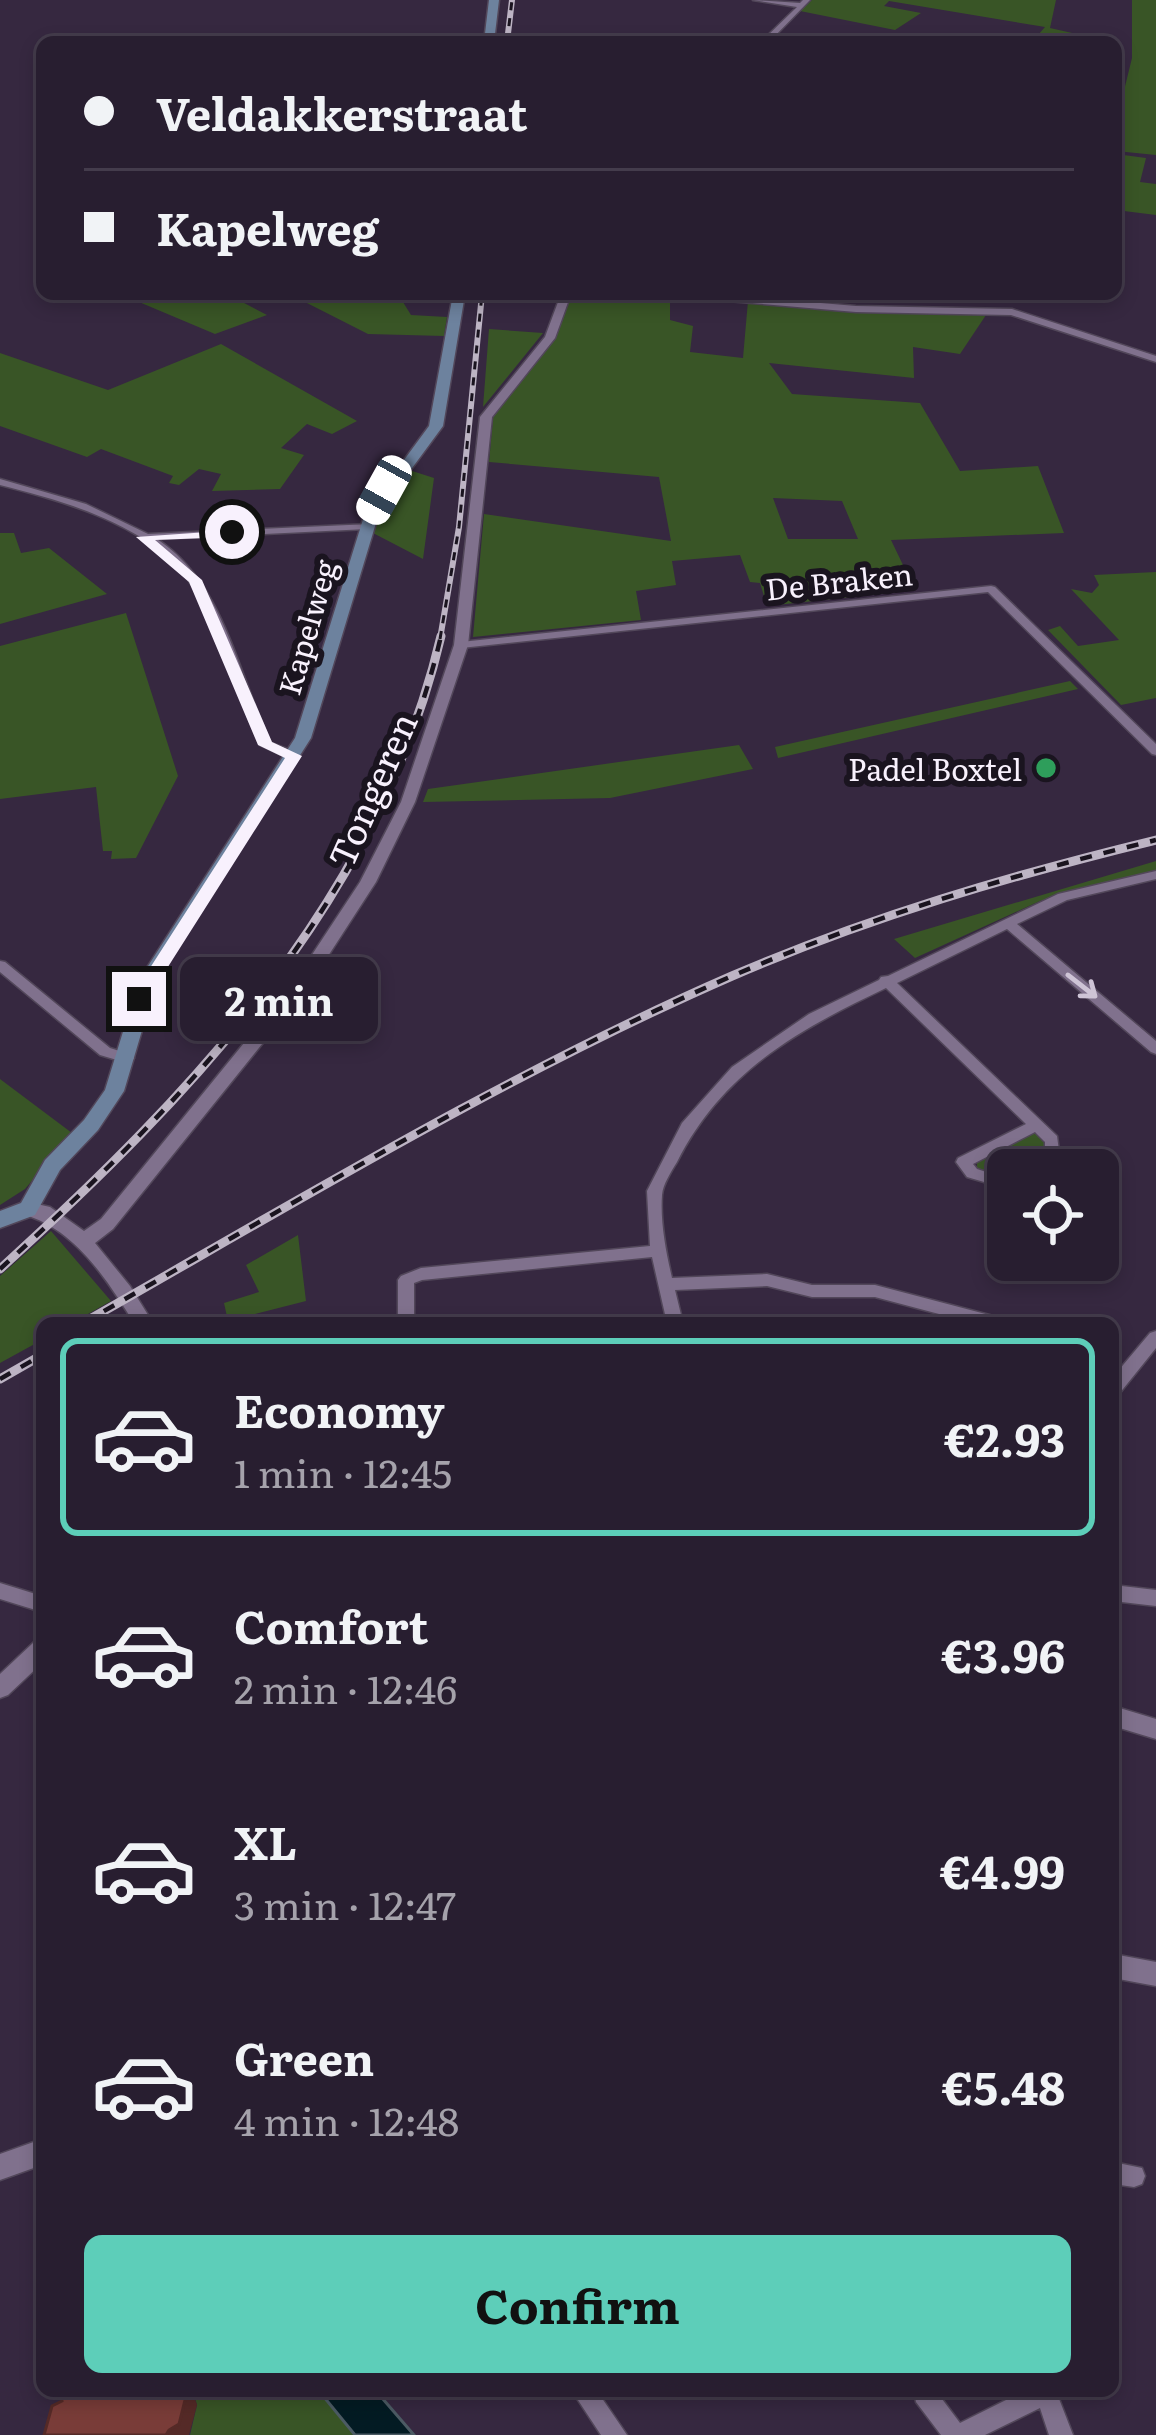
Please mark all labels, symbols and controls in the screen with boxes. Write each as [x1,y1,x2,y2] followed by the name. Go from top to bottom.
[156,78,528,145] text: Veldakkerstraat
[156,193,379,260] text: Kapelweg
[351,450,417,530] car
[205,505,259,559] route start
[763,550,915,610] street label: De Braken
[266,554,346,700] street label: Kapelweg
[313,703,429,875] street label: Tongeren
[848,746,1022,790] place label: Padel Boxtel
[1033,755,1059,781] marker: Padel Boxtel
[181,957,379,1041] callout: 2 min
[225,970,333,1028] text: 2 min
[112,972,166,1026] route end
[1066,972,1098,999] one-way arrow
[987,1149,1119,1281] map controls
[987,1149,1119,1281] button: locate
[234,1375,445,1442] text: Economy
[90,1383,198,1491] icon: car
[944,1404,1065,1471] text: €2.93
[234,1442,452,1500] text: 1 min · 12:45
[234,1591,428,1658] text: Comfort
[90,1599,198,1707] icon: car
[942,1620,1065,1687] text: €3.96
[234,1658,457,1716] text: 2 min · 12:46
[234,1807,297,1874] text: XL
[90,1815,198,1923] icon: car
[940,1836,1065,1903] text: €4.99
[234,1874,456,1932] text: 3 min · 12:47
[234,2023,374,2090] text: Green
[90,2031,198,2139] icon: car
[942,2052,1065,2119] text: €5.48
[234,2090,459,2148] text: 4 min · 12:48
[84,2235,1071,2373] button: Confirm

